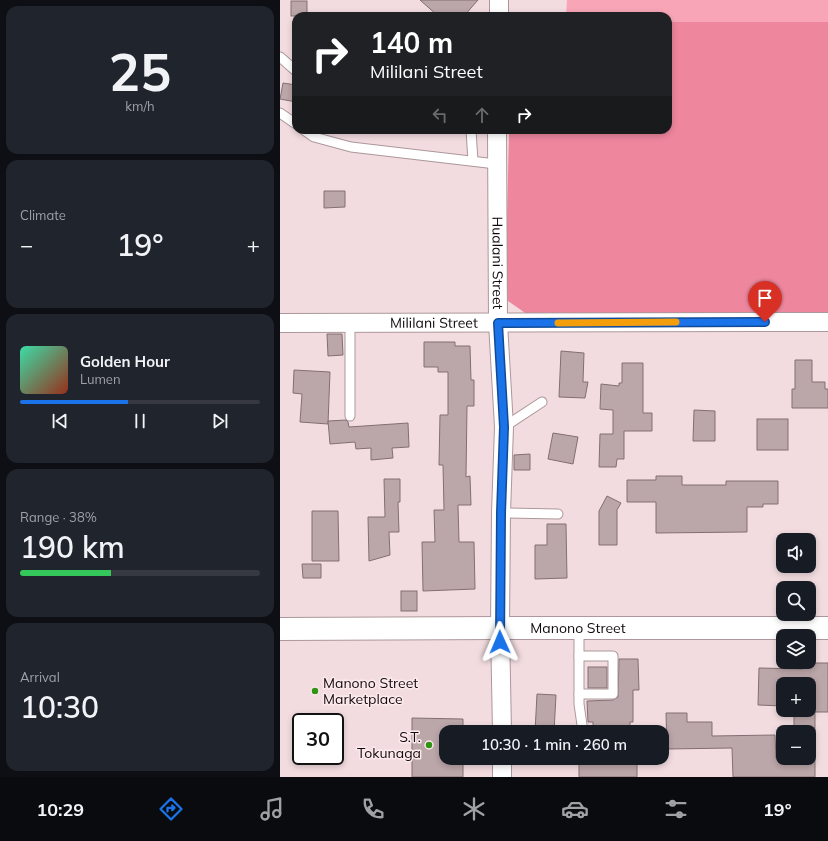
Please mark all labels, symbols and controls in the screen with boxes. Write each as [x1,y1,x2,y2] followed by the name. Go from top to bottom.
[370,25,453,60] text: 140 m
[304,28,356,80] icon: right
[109,39,171,104] text: 25
[370,60,483,83] text: Mililani Street
[125,98,155,114] text: km/h
[429,104,451,126] icon: left
[471,104,493,126] icon: ahead
[513,104,535,126] icon: right
[20,207,66,223] text: Climate
[488,216,507,310] street label: Hualani Street
[116,226,164,264] text: 19°
[20,231,33,259] text: −
[247,231,260,259] text: +
[748,281,782,322] pin
[754,287,776,309] icon: arrive
[390,314,478,332] street label: Mililani Street
[80,352,170,371] text: Golden Hour
[80,371,121,387] text: Lumen
[49,410,71,432] icon: previous
[129,410,151,432] icon: pause
[209,410,231,432] icon: next
[20,509,97,525] text: Range · 38%
[20,528,125,566] text: 190 km
[776,533,816,765] map controls
[776,533,816,573] button: sound
[776,581,816,621] button: search
[530,619,626,637] street label: Manono Street
[479,621,521,663] position arrow
[776,629,816,669] button: layers
[20,669,60,685] text: Arrival
[323,674,418,708] place label: Manono Street Marketplace
[776,677,816,717] button: +
[310,686,320,696] marker: Manono Street Marketplace
[20,688,99,726] text: 10:30
[292,713,344,765] speed limit sign: 30
[776,725,816,765] button: −
[357,728,421,762] place label: S.T. Tokunaga
[481,735,627,754] text: 10:30 · 1 min · 260 m
[424,740,434,750] marker: S.T. Tokunaga
[157,795,185,823] icon: directions
[258,795,286,823] icon: music
[359,795,387,823] icon: phone
[460,795,488,823] icon: climate
[561,795,589,823] icon: car
[662,795,690,823] icon: filters
[36,798,84,821] text: 10:29
[763,798,791,821] text: 19°

